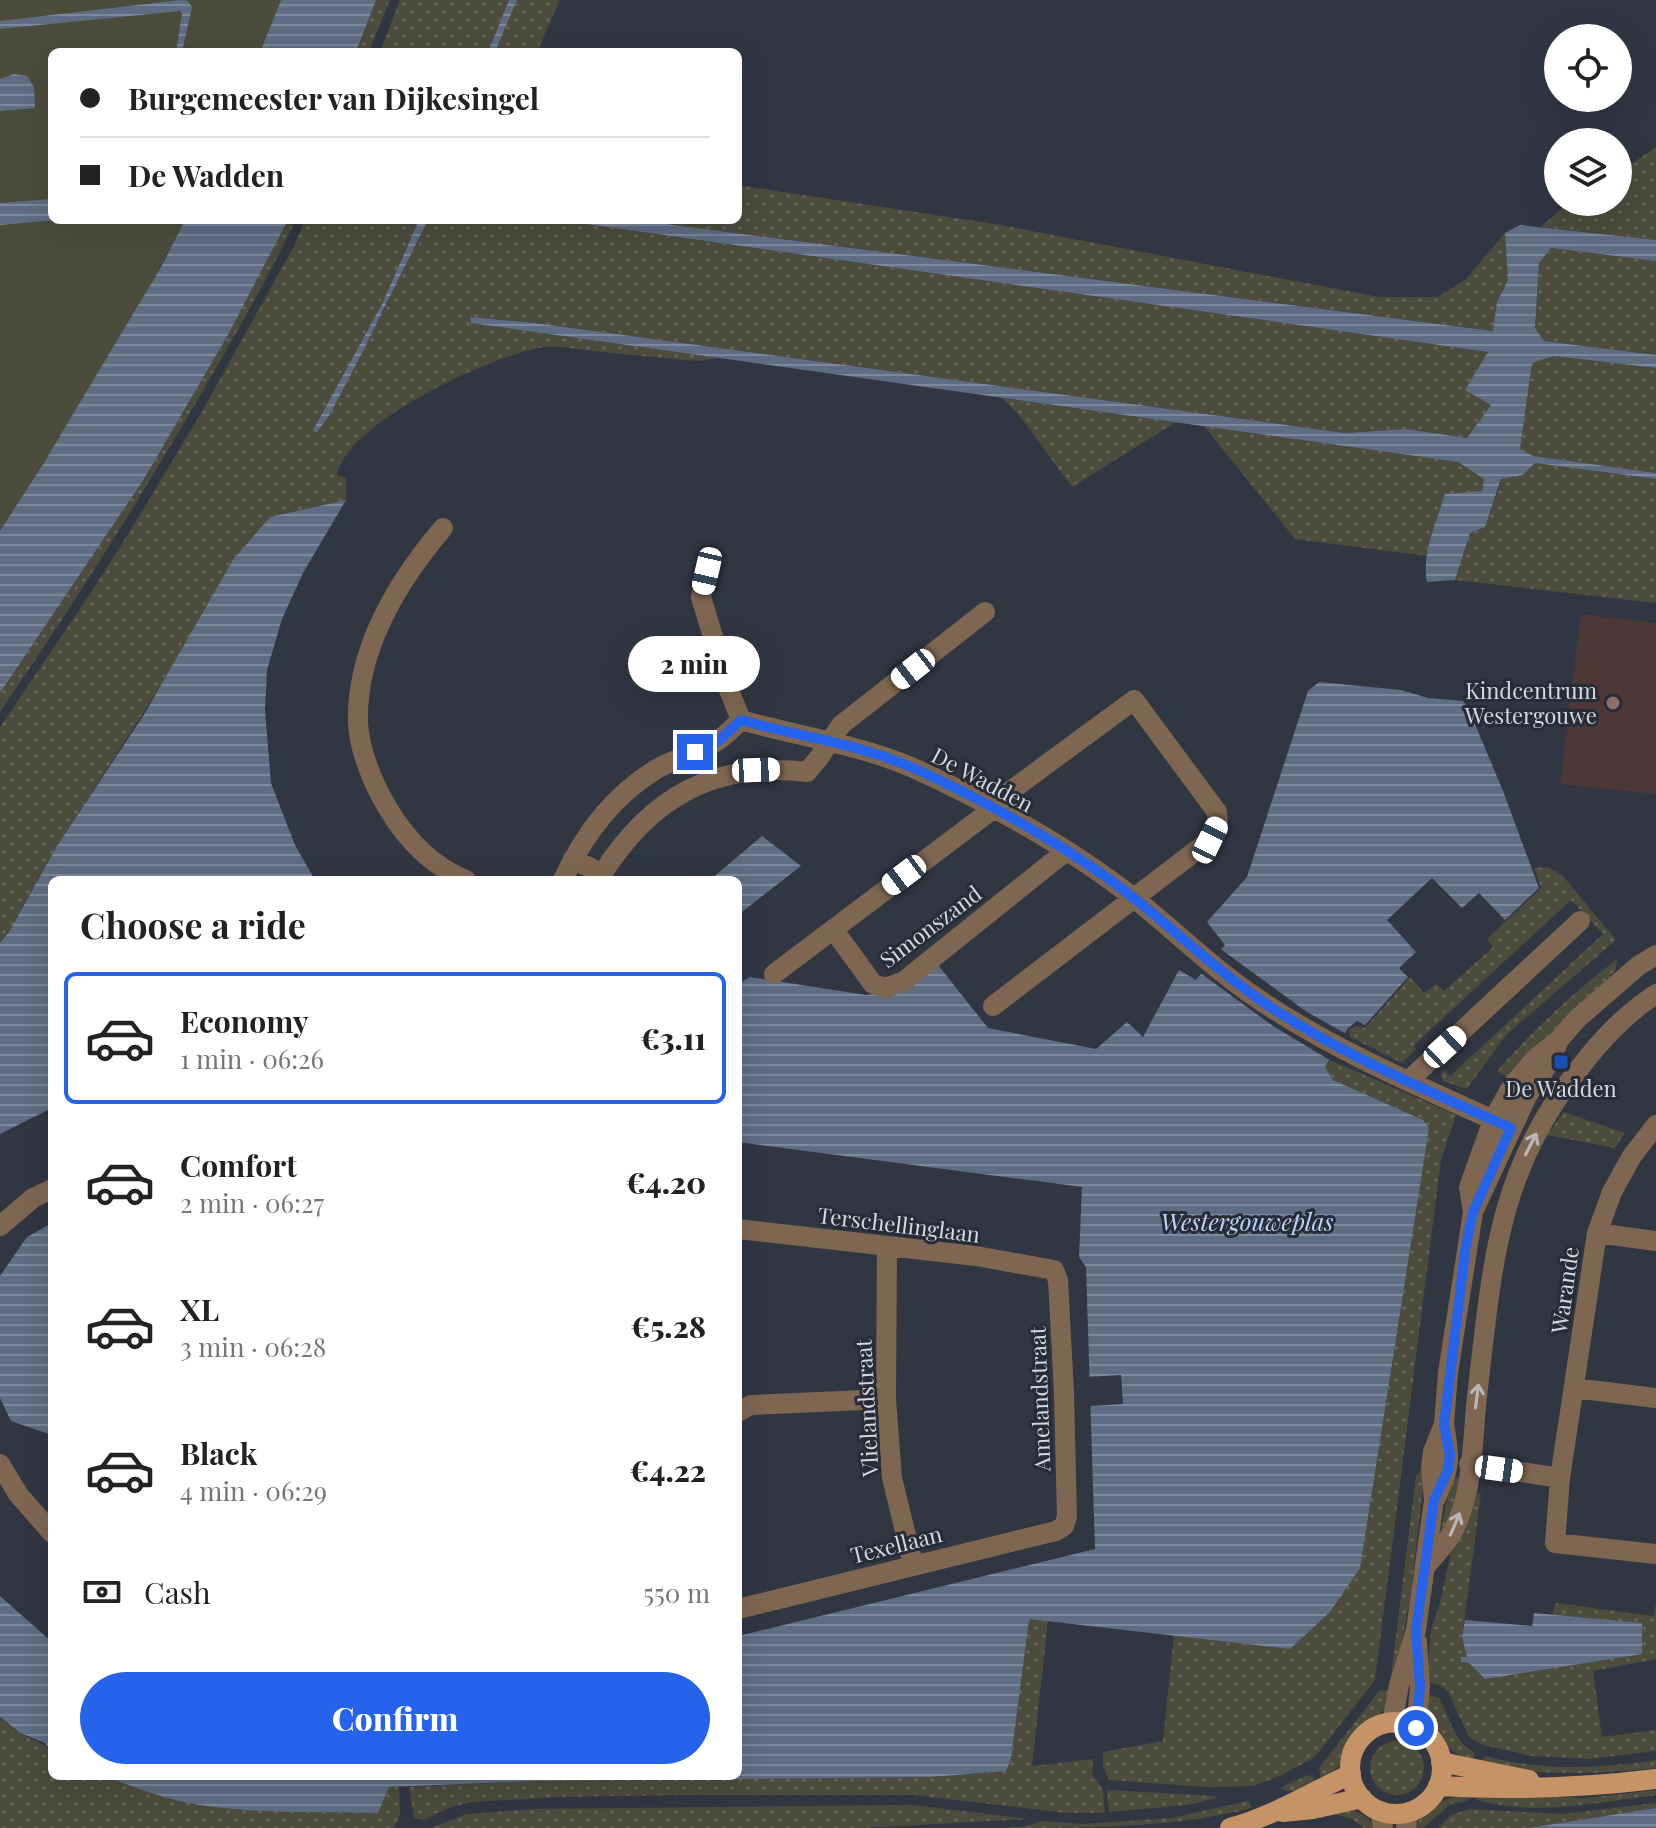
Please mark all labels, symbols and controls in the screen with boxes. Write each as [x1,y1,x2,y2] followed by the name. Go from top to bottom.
[1544,24,1632,216] map controls
[1544,24,1632,112] button: locate
[128,78,539,118] text: Burgemeester van Dijkesingel
[1544,128,1632,216] button: layers
[128,155,284,195] text: De Wadden
[690,545,724,597] car
[629,636,761,692] callout: 2 min
[887,645,939,693] car
[660,646,728,681] text: 2 min
[1464,675,1597,730] place label: Kindcentrum Westergouwe
[1604,694,1622,712] marker: Kindcentrum Westergouwe
[677,734,713,770] route end
[927,740,1039,818] street label: De Wadden
[732,757,780,783] car
[1189,813,1231,867] car
[878,851,930,899] car
[873,878,987,974] street label: Simonszand
[80,900,306,948] text: Choose a ride
[180,1001,309,1041] text: Economy
[84,1002,156,1074] icon: car
[640,1018,706,1058] text: €3.11
[1419,1022,1471,1072] car
[180,1041,324,1076] text: 1 min · 06:26
[1552,1053,1570,1071] marker: De Wadden
[1505,1073,1617,1103] place label: De Wadden
[1523,1132,1539,1156] one-way arrow
[180,1145,297,1185] text: Comfort
[84,1146,156,1218] icon: car
[626,1162,706,1202] text: €4.20
[180,1185,324,1220] text: 2 min · 06:27
[816,1199,982,1249] street label: Terschellinglaan
[1161,1205,1333,1237] water label: Westergouweplas
[1543,1245,1585,1336] street label: Warande
[180,1289,219,1329] text: XL
[84,1290,156,1362] icon: car
[630,1306,706,1346] text: €5.28
[1021,1325,1057,1473] street label: Amelandstraat
[180,1329,326,1364] text: 3 min · 06:28
[847,1337,885,1479] street label: Vlielandstraat
[1470,1384,1485,1410] one-way arrow
[180,1433,257,1473] text: Black
[84,1434,156,1506] icon: car
[630,1450,706,1490] text: €4.22
[1474,1454,1524,1484] car
[180,1473,327,1508] text: 4 min · 06:29
[1448,1512,1463,1537] one-way arrow
[847,1518,945,1570] street label: Texellaan
[80,1570,124,1614] icon: cash
[144,1572,211,1612] text: Cash
[643,1575,710,1610] text: 550 m
[80,1672,710,1764] button: Confirm
[1398,1710,1434,1746] route start

